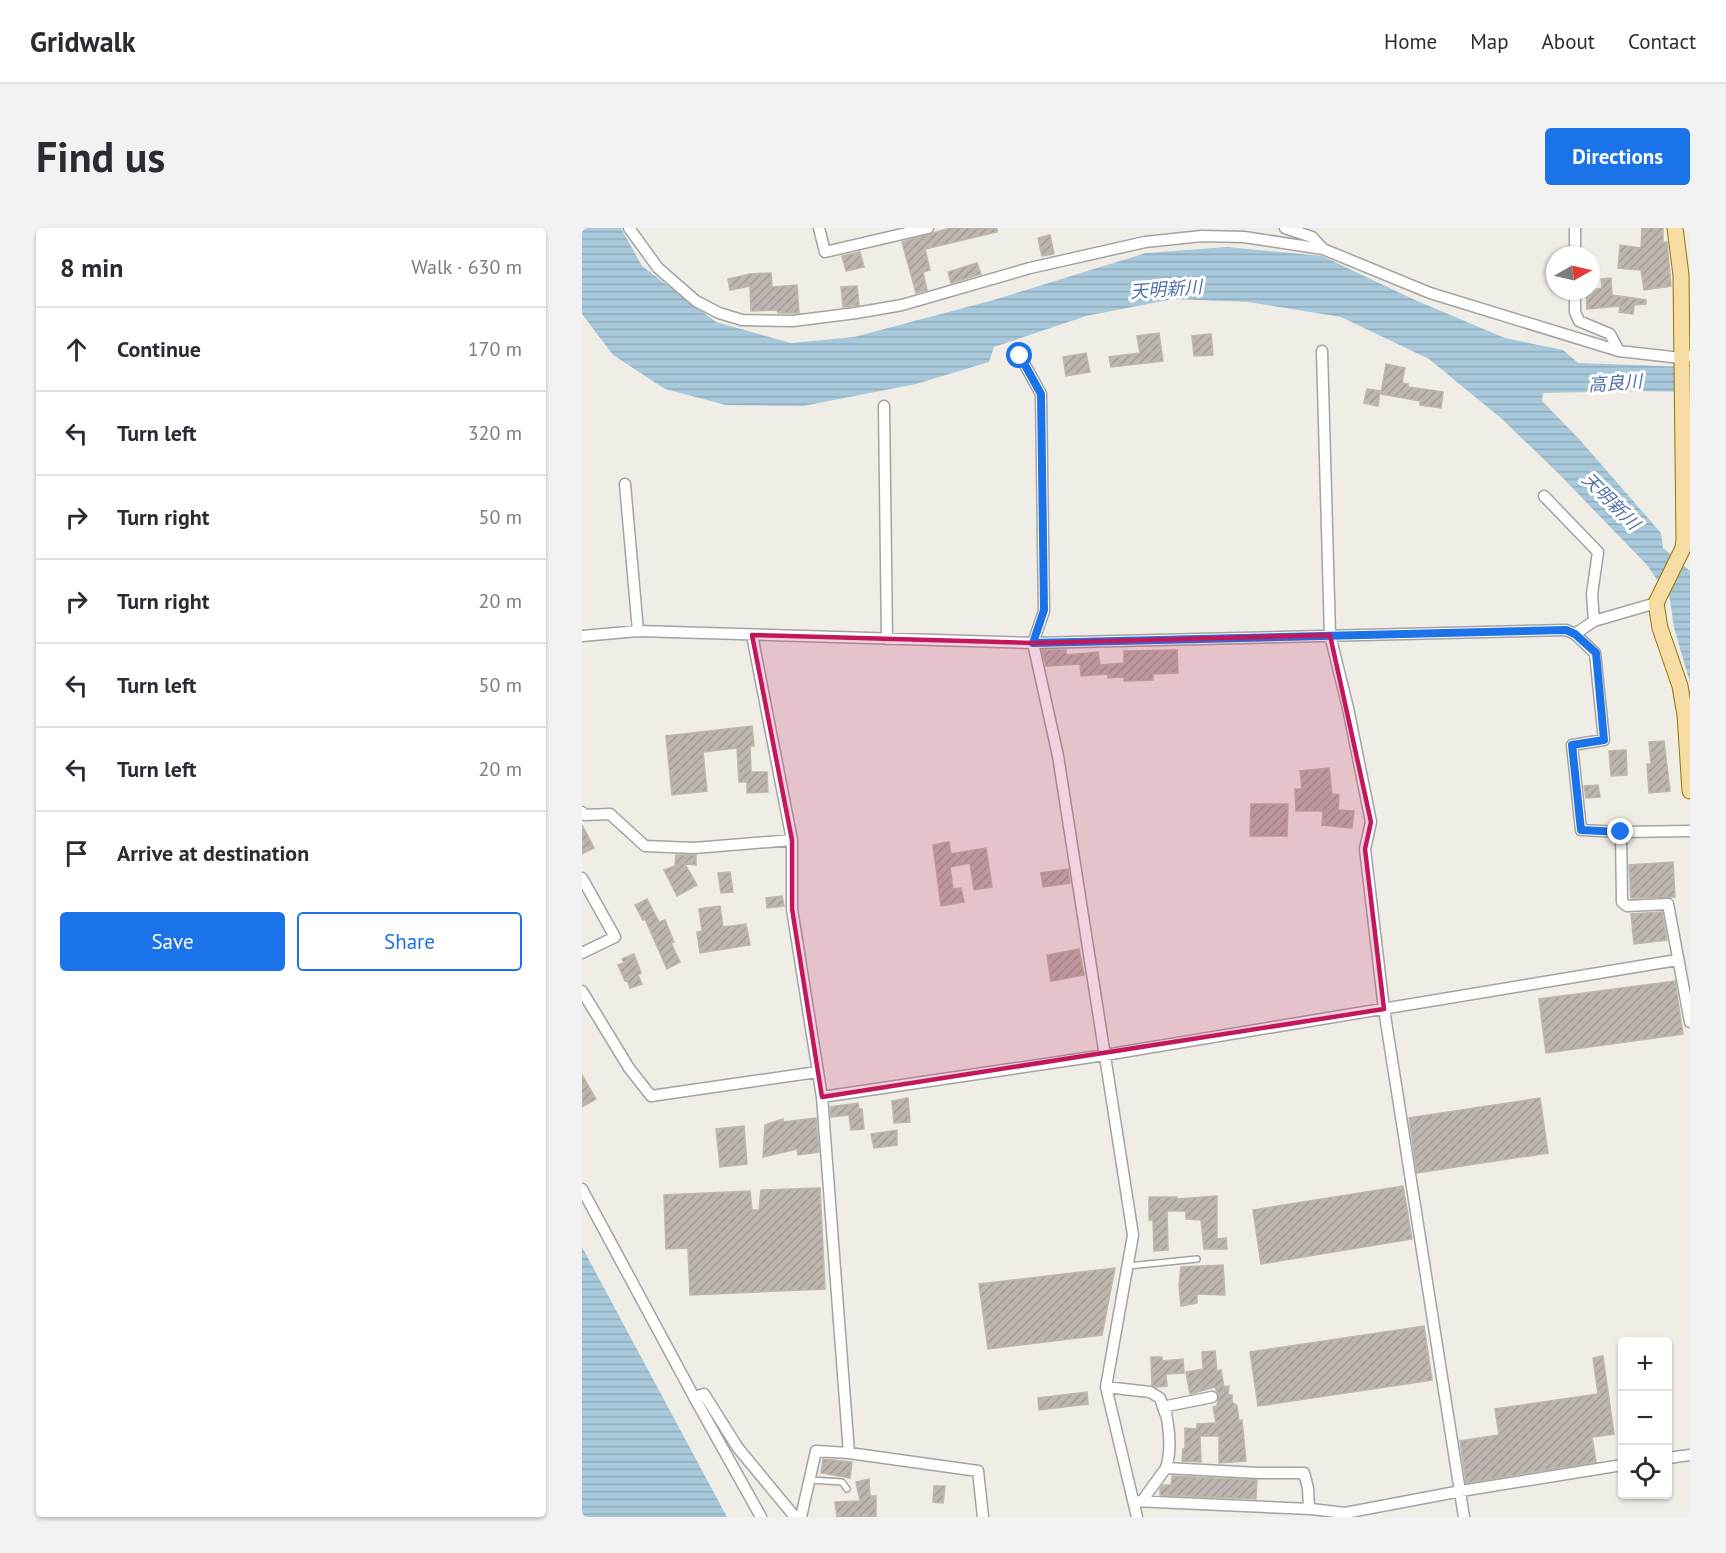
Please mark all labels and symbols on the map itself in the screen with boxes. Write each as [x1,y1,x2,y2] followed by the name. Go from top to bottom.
[1546,246,1600,300] north arrow
[1129,275,1205,303] water label: 天明新川
[1006,342,1032,368] route start
[1587,370,1645,396] water label: 高良川
[1577,467,1646,536] water label: 天明新川
[1607,818,1633,844] route end

